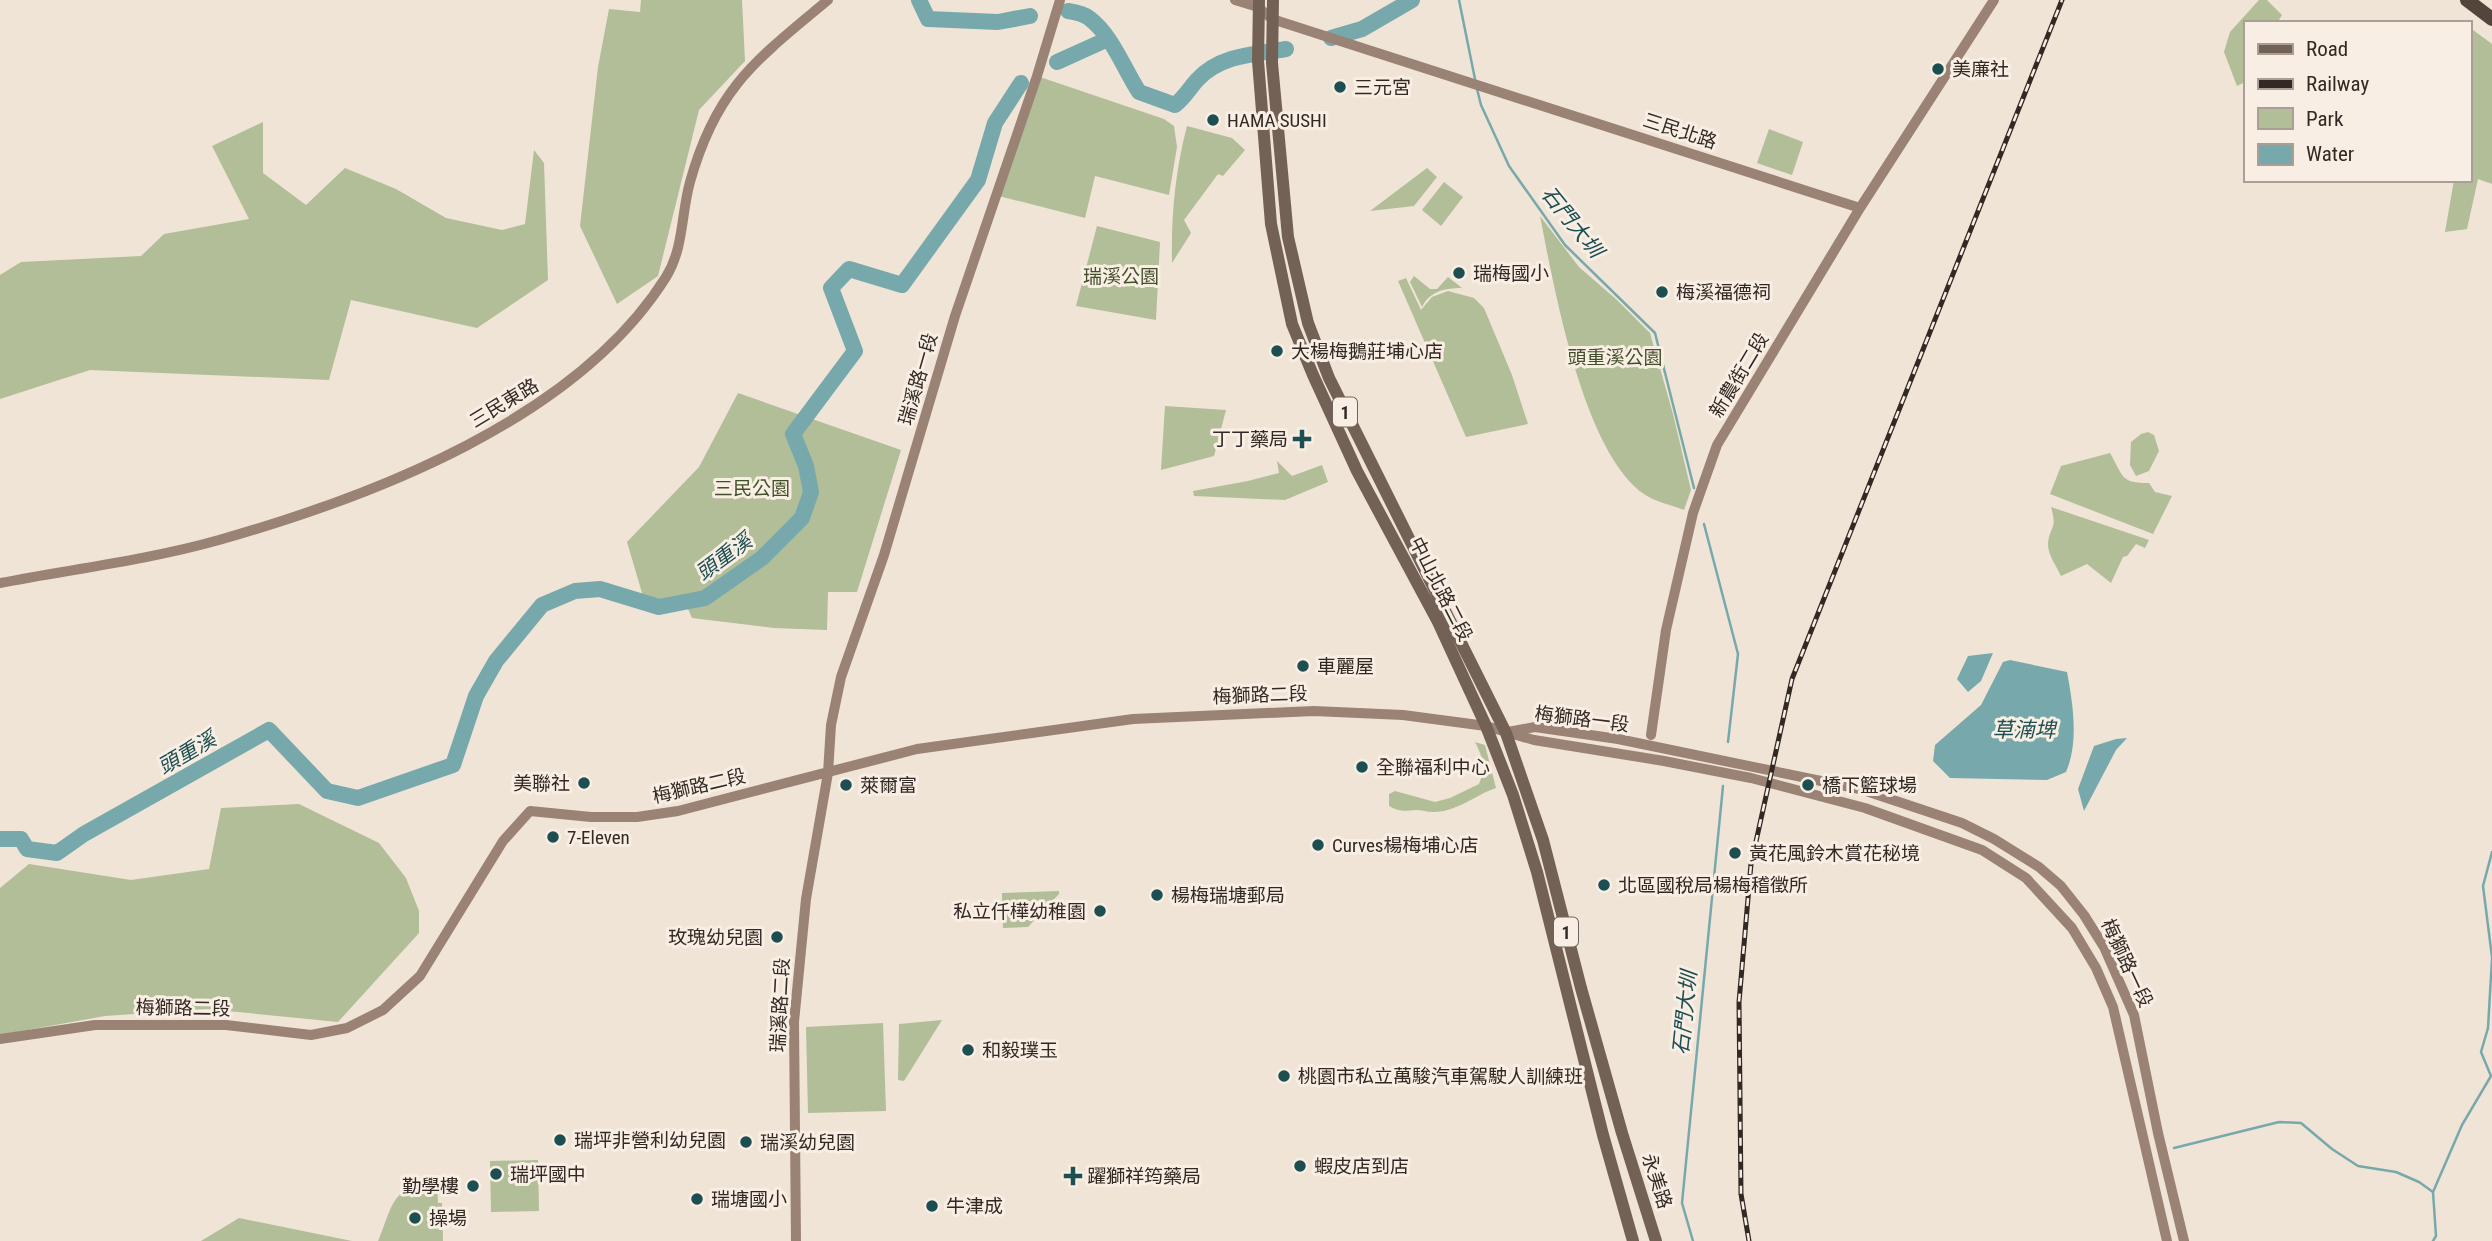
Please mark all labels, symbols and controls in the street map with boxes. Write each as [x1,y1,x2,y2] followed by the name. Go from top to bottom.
[2244,21,2471,182] legend
[2306,37,2348,61] text: Road
[1952,58,2009,81] place label: 美廉社
[1930,61,1946,77] marker: 美廉社
[2306,72,2369,96] text: Railway
[1354,76,1411,99] place label: 三元宮
[1332,79,1348,95] marker: 三元宮
[2306,107,2344,131] text: Park
[1640,108,1720,154] street label: 三民北路
[1227,109,1327,132] place label: HAMA SUSHI
[1205,112,1221,128] marker: HAMA SUSHI
[2306,142,2354,166] text: Water
[1536,182,1610,265] water label: 石門大圳
[1473,262,1549,285] place label: 瑞梅國小
[1083,265,1159,288] park label: 瑞溪公園
[1451,265,1467,281] marker: 瑞梅國小
[1676,281,1771,304] place label: 梅溪福德祠
[1654,284,1670,300] marker: 梅溪福德祠
[1705,328,1773,422] street label: 新農街二段
[894,330,942,428] street label: 瑞溪路一段
[1291,340,1443,363] place label: 大楊梅鵝莊埔心店
[1269,343,1285,359] marker: 大楊梅鵝莊埔心店
[1567,346,1663,369] park label: 頭重溪公園
[465,374,543,432] street label: 三民東路
[1333,398,1357,426] road number: 1
[1212,428,1288,451] place label: 丁丁藥局
[1294,431,1310,447] marker: 丁丁藥局
[714,477,790,500] park label: 三民公園
[691,527,759,585] water label: 頭重溪
[1405,533,1477,645] street label: 中山北路二段
[1317,655,1374,678] place label: 車麗屋
[1295,658,1311,674] marker: 車麗屋
[1212,682,1308,708] street label: 梅獅路二段
[1533,702,1631,736] street label: 梅獅路一段
[1993,718,2058,742] water label: 草湳埤
[154,725,223,779] water label: 頭重溪
[1376,756,1490,779] place label: 全聯福利中心
[1354,759,1370,775] marker: 全聯福利中心
[650,764,748,808] street label: 梅獅路二段
[513,772,570,795] place label: 美聯社
[860,774,917,797] place label: 萊爾富
[1822,774,1917,797] place label: 橋下籃球場
[576,775,592,791] marker: 美聯社
[838,777,854,793] marker: 萊爾富
[1800,777,1816,793] marker: 橋下籃球場
[567,826,630,849] place label: 7-Eleven
[545,829,561,845] marker: 7-Eleven
[1332,834,1479,857] place label: Curves楊梅埔心店
[1310,837,1326,853] marker: Curves楊梅埔心店
[1749,842,1920,865] place label: 黃花風鈴木賞花秘境
[1727,845,1743,861] marker: 黃花風鈴木賞花秘境
[1618,874,1808,897] place label: 北區國稅局楊梅稽徵所
[1596,877,1612,893] marker: 北區國稅局楊梅稽徵所
[1171,884,1285,907] place label: 楊梅瑞塘郵局
[1149,887,1165,903] marker: 楊梅瑞塘郵局
[953,900,1086,923] place label: 私立仟樺幼稚園
[1092,903,1108,919] marker: 私立仟樺幼稚園
[2096,915,2158,1011] street label: 梅獅路一段
[1554,917,1578,946] road number: 1
[668,926,763,949] place label: 玫瑰幼兒園
[769,929,785,945] marker: 玫瑰幼兒園
[766,957,794,1053] street label: 瑞溪路二段
[1669,967,1702,1056] water label: 石門大圳
[135,996,231,1020] street label: 梅獅路二段
[982,1039,1058,1062] place label: 和毅璞玉
[960,1042,976,1058] marker: 和毅璞玉
[1298,1065,1583,1088] place label: 桃園市私立萬駿汽車駕駛人訓練班
[1276,1068,1292,1084] marker: 桃園市私立萬駿汽車駕駛人訓練班
[574,1129,726,1152] place label: 瑞坪非營利幼兒園
[760,1131,855,1154] place label: 瑞溪幼兒園
[552,1132,568,1148] marker: 瑞坪非營利幼兒園
[738,1134,754,1150] marker: 瑞溪幼兒園
[1637,1150,1677,1212] street label: 永美路
[1314,1155,1409,1178] place label: 蝦皮店到店
[1292,1158,1308,1174] marker: 蝦皮店到店
[510,1163,586,1186] place label: 瑞坪國中
[1087,1165,1201,1188] place label: 躍獅祥筠藥局
[488,1166,504,1182] marker: 瑞坪國中
[1065,1168,1081,1184] marker: 躍獅祥筠藥局
[402,1175,459,1198] place label: 勤學樓
[465,1178,481,1194] marker: 勤學樓
[711,1188,787,1211] place label: 瑞塘國小
[689,1191,705,1207] marker: 瑞塘國小
[946,1195,1003,1218] place label: 牛津成
[924,1198,940,1214] marker: 牛津成
[429,1207,467,1230] place label: 操場
[407,1210,423,1226] marker: 操場

